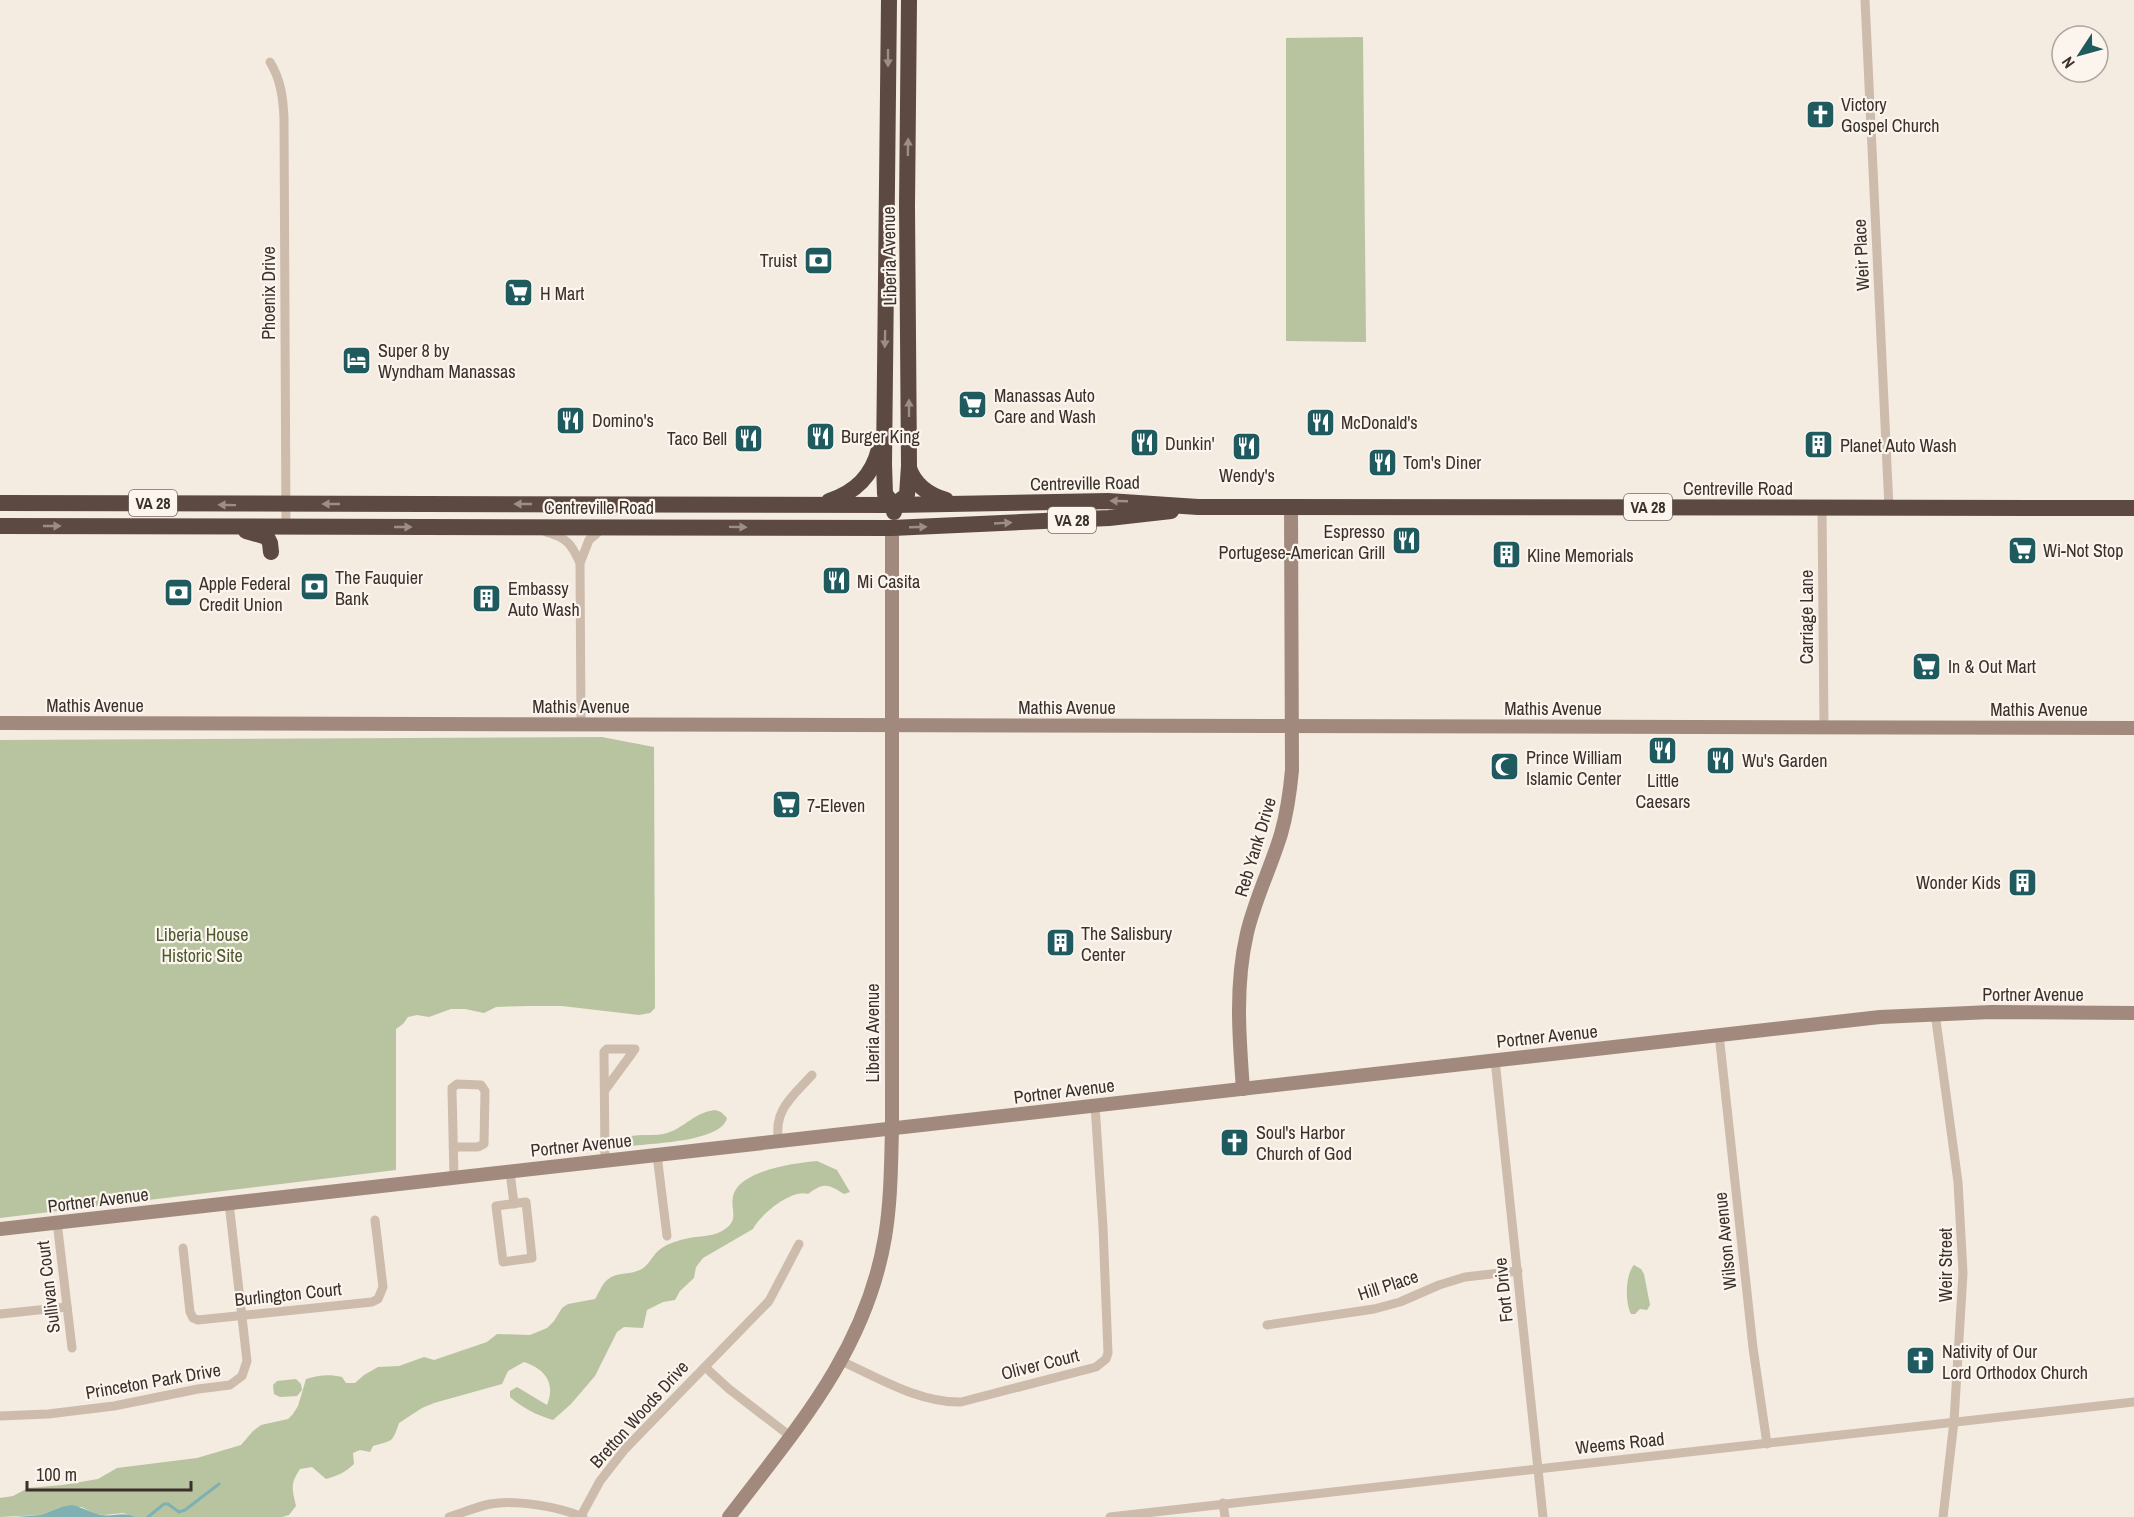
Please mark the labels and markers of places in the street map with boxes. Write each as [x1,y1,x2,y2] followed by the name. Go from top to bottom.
[1841,92,1939,138] place label: Victory Gospel Church
[1804,98,1836,130] church icon: Victory Gospel Church
[802,244,834,276] bank icon: Truist
[760,248,797,273] place label: Truist
[503,277,535,309] supermarket icon: H Mart
[540,281,584,306] place label: H Mart
[378,338,516,384] place label: Super 8 by Wyndham Manassas
[341,344,373,376] hotel icon: Super 8 by Wyndham Manassas
[994,383,1096,429] place label: Manassas Auto Care and Wash
[957,389,989,421] supermarket icon: Manassas Auto Care and Wash
[555,404,587,436] restaurant icon: Domino's
[1304,406,1336,438] restaurant icon: McDonald's
[592,408,654,433] place label: Domino's
[1341,410,1418,435] place label: McDonald's
[804,420,836,452] restaurant icon: Burger King
[732,422,764,454] restaurant icon: Taco Bell
[841,424,921,449] place label: Burger King
[667,426,727,451] place label: Taco Bell
[1128,427,1160,459] restaurant icon: Dunkin'
[1803,429,1835,461] building icon: Planet Auto Wash
[1231,430,1263,462] restaurant icon: Wendy's
[1165,431,1215,456] place label: Dunkin'
[1840,433,1957,458] place label: Planet Auto Wash
[1366,446,1398,478] restaurant icon: Tom's Diner
[1403,450,1481,475] place label: Tom's Diner
[1219,463,1275,488] place label: Wendy's
[1218,519,1385,565] place label: Espresso Portugese-American Grill
[1390,525,1422,557] restaurant icon: Espresso Portugese-American Grill
[2006,534,2038,566] supermarket icon: Wi-Not Stop
[2043,538,2123,563] place label: Wi-Not Stop
[1490,539,1522,571] building icon: Kline Memorials
[1527,543,1634,568] place label: Kline Memorials
[335,565,423,611] place label: The Fauquier Bank
[820,565,852,597] restaurant icon: Mi Casita
[857,569,920,594] place label: Mi Casita
[198,571,290,617] place label: Apple Federal Credit Union
[298,571,330,603] bank icon: The Fauquier Bank
[507,576,580,622] place label: Embassy Auto Wash
[162,577,194,609] bank icon: Apple Federal Credit Union
[471,582,503,614] building icon: Embassy Auto Wash
[1911,650,1943,682] supermarket icon: In & Out Mart
[1948,654,2036,679] place label: In & Out Mart
[1647,735,1679,767] restaurant icon: Little Caesars
[1705,744,1737,776] restaurant icon: Wu's Garden
[1526,745,1622,791] place label: Prince William Islamic Center
[1742,748,1827,773] place label: Wu's Garden
[1489,751,1521,783] mosque icon: Prince William Islamic Center
[1636,768,1690,814] place label: Little Caesars
[770,789,802,821] supermarket icon: 7-Eleven
[807,793,865,818] place label: 7-Eleven
[2006,866,2038,898] building icon: Wonder Kids
[1916,870,2001,895] place label: Wonder Kids
[1081,921,1173,967] place label: The Salisbury Center
[1044,927,1076,959] building icon: The Salisbury Center
[1256,1120,1352,1166] place label: Soul's Harbor Church of God
[1219,1126,1251,1158] church icon: Soul's Harbor Church of God
[1942,1339,2088,1385] place label: Nativity of Our Lord Orthodox Church
[1905,1345,1937,1377] church icon: Nativity of Our Lord Orthodox Church

